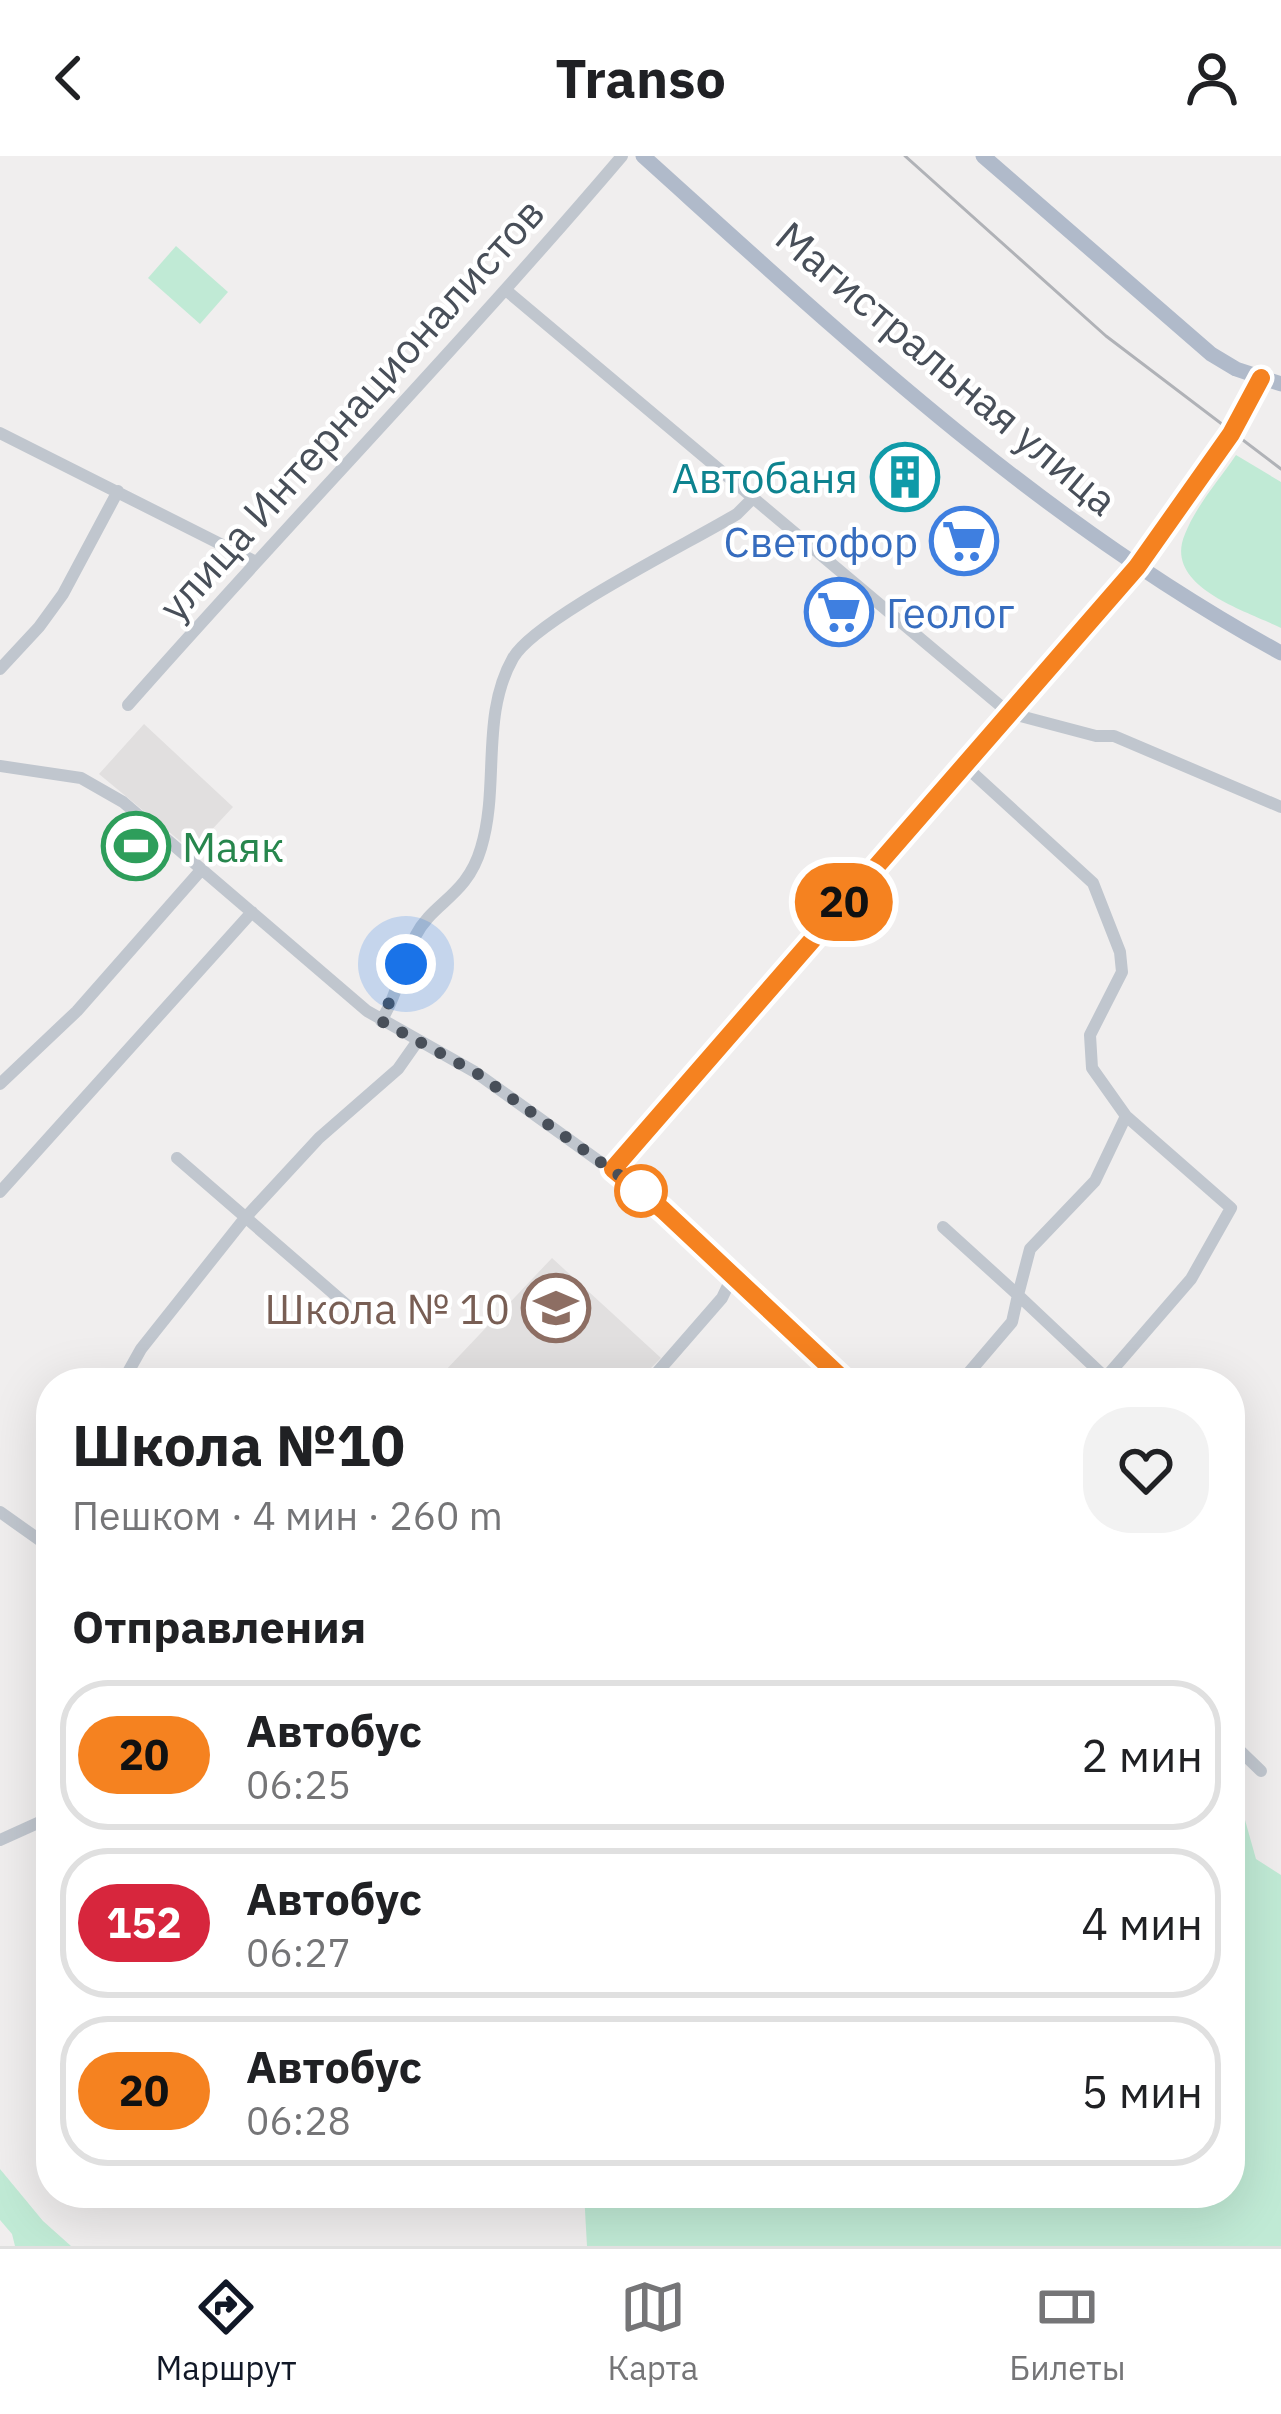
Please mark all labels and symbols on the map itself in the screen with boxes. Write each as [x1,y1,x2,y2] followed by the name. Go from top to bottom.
[146,186,556,632] street label: улица Интернационалистов
[765,209,1129,527] street label: Магистральная улица
[870,442,940,512] building icon: Автобаня
[672,450,858,505] place label: Автобаня
[929,506,999,576] supermarket icon: Светофор
[724,514,918,569] place label: Светофор
[804,577,874,647] supermarket icon: Геолог
[886,585,1015,640] place label: Геолог
[101,811,171,881] sports icon: Маяк
[182,819,284,874] place label: Маяк
[790,863,898,941] line badge: 20
[376,934,436,994] your location
[616,1166,666,1216] unlabelled marker
[521,1273,591,1343] school or university icon: Школа № 10
[265,1281,510,1336] place label: Школа № 10

